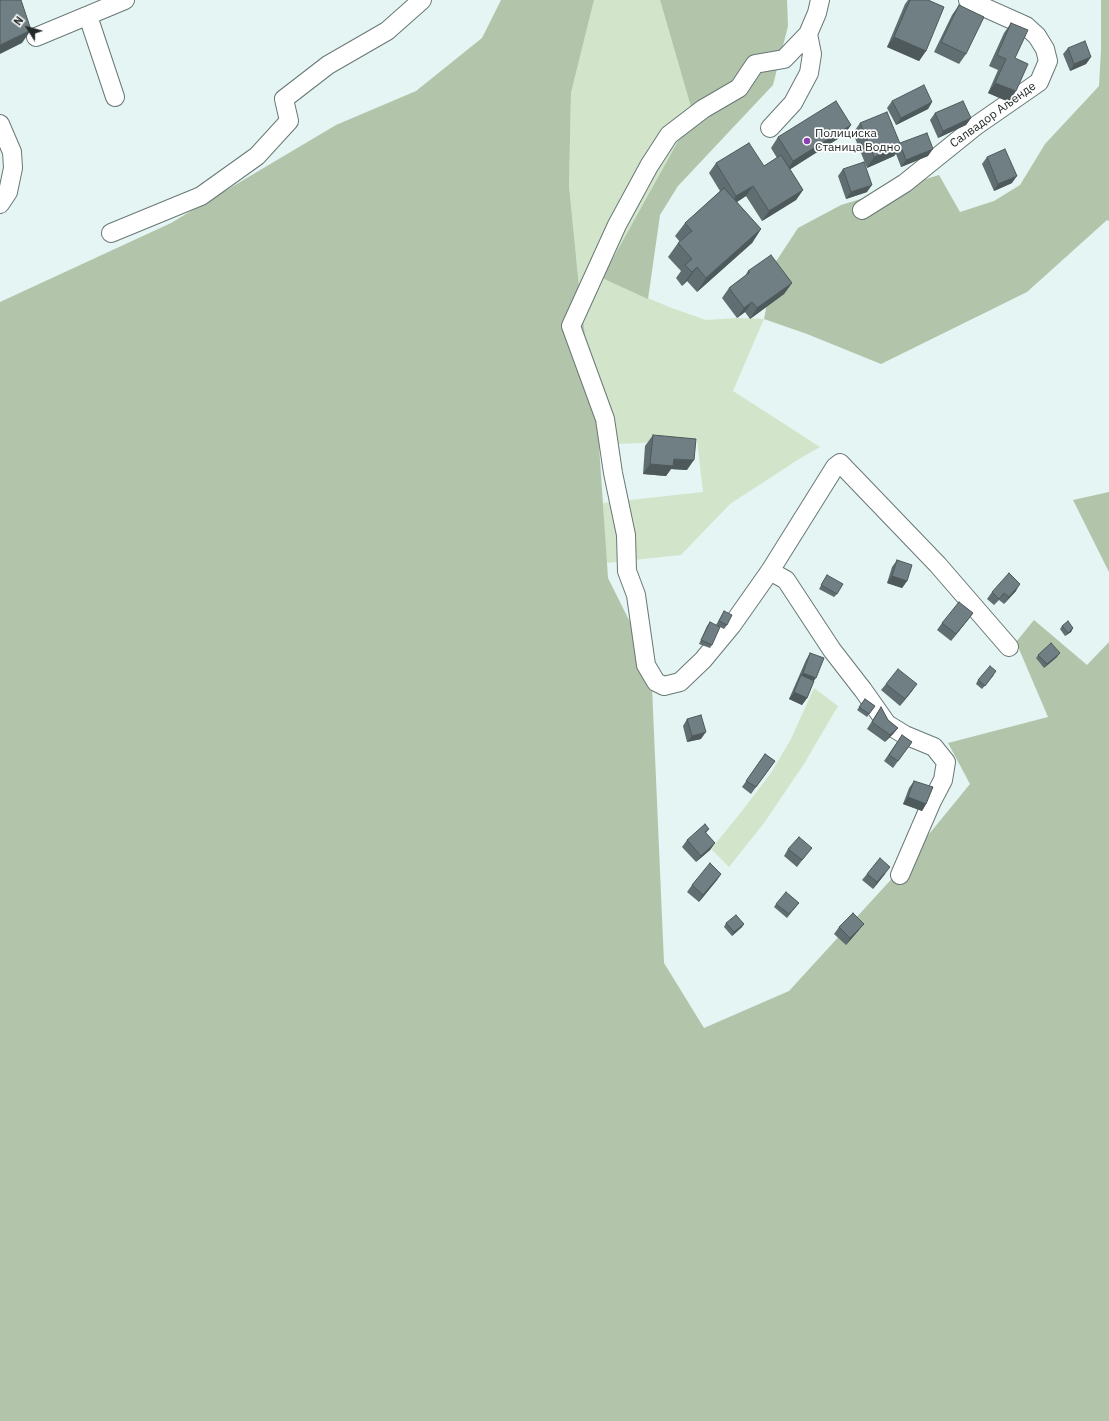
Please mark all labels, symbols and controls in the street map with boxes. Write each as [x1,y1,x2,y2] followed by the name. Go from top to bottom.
[8,8,48,48] north arrow
[10,13,26,28] text: N
[947,79,1039,151] street label: Салвадор Аљенде
[815,127,900,155] place label: Полициска Станица Водно
[802,136,812,146] marker: Полициска Станица Водно

